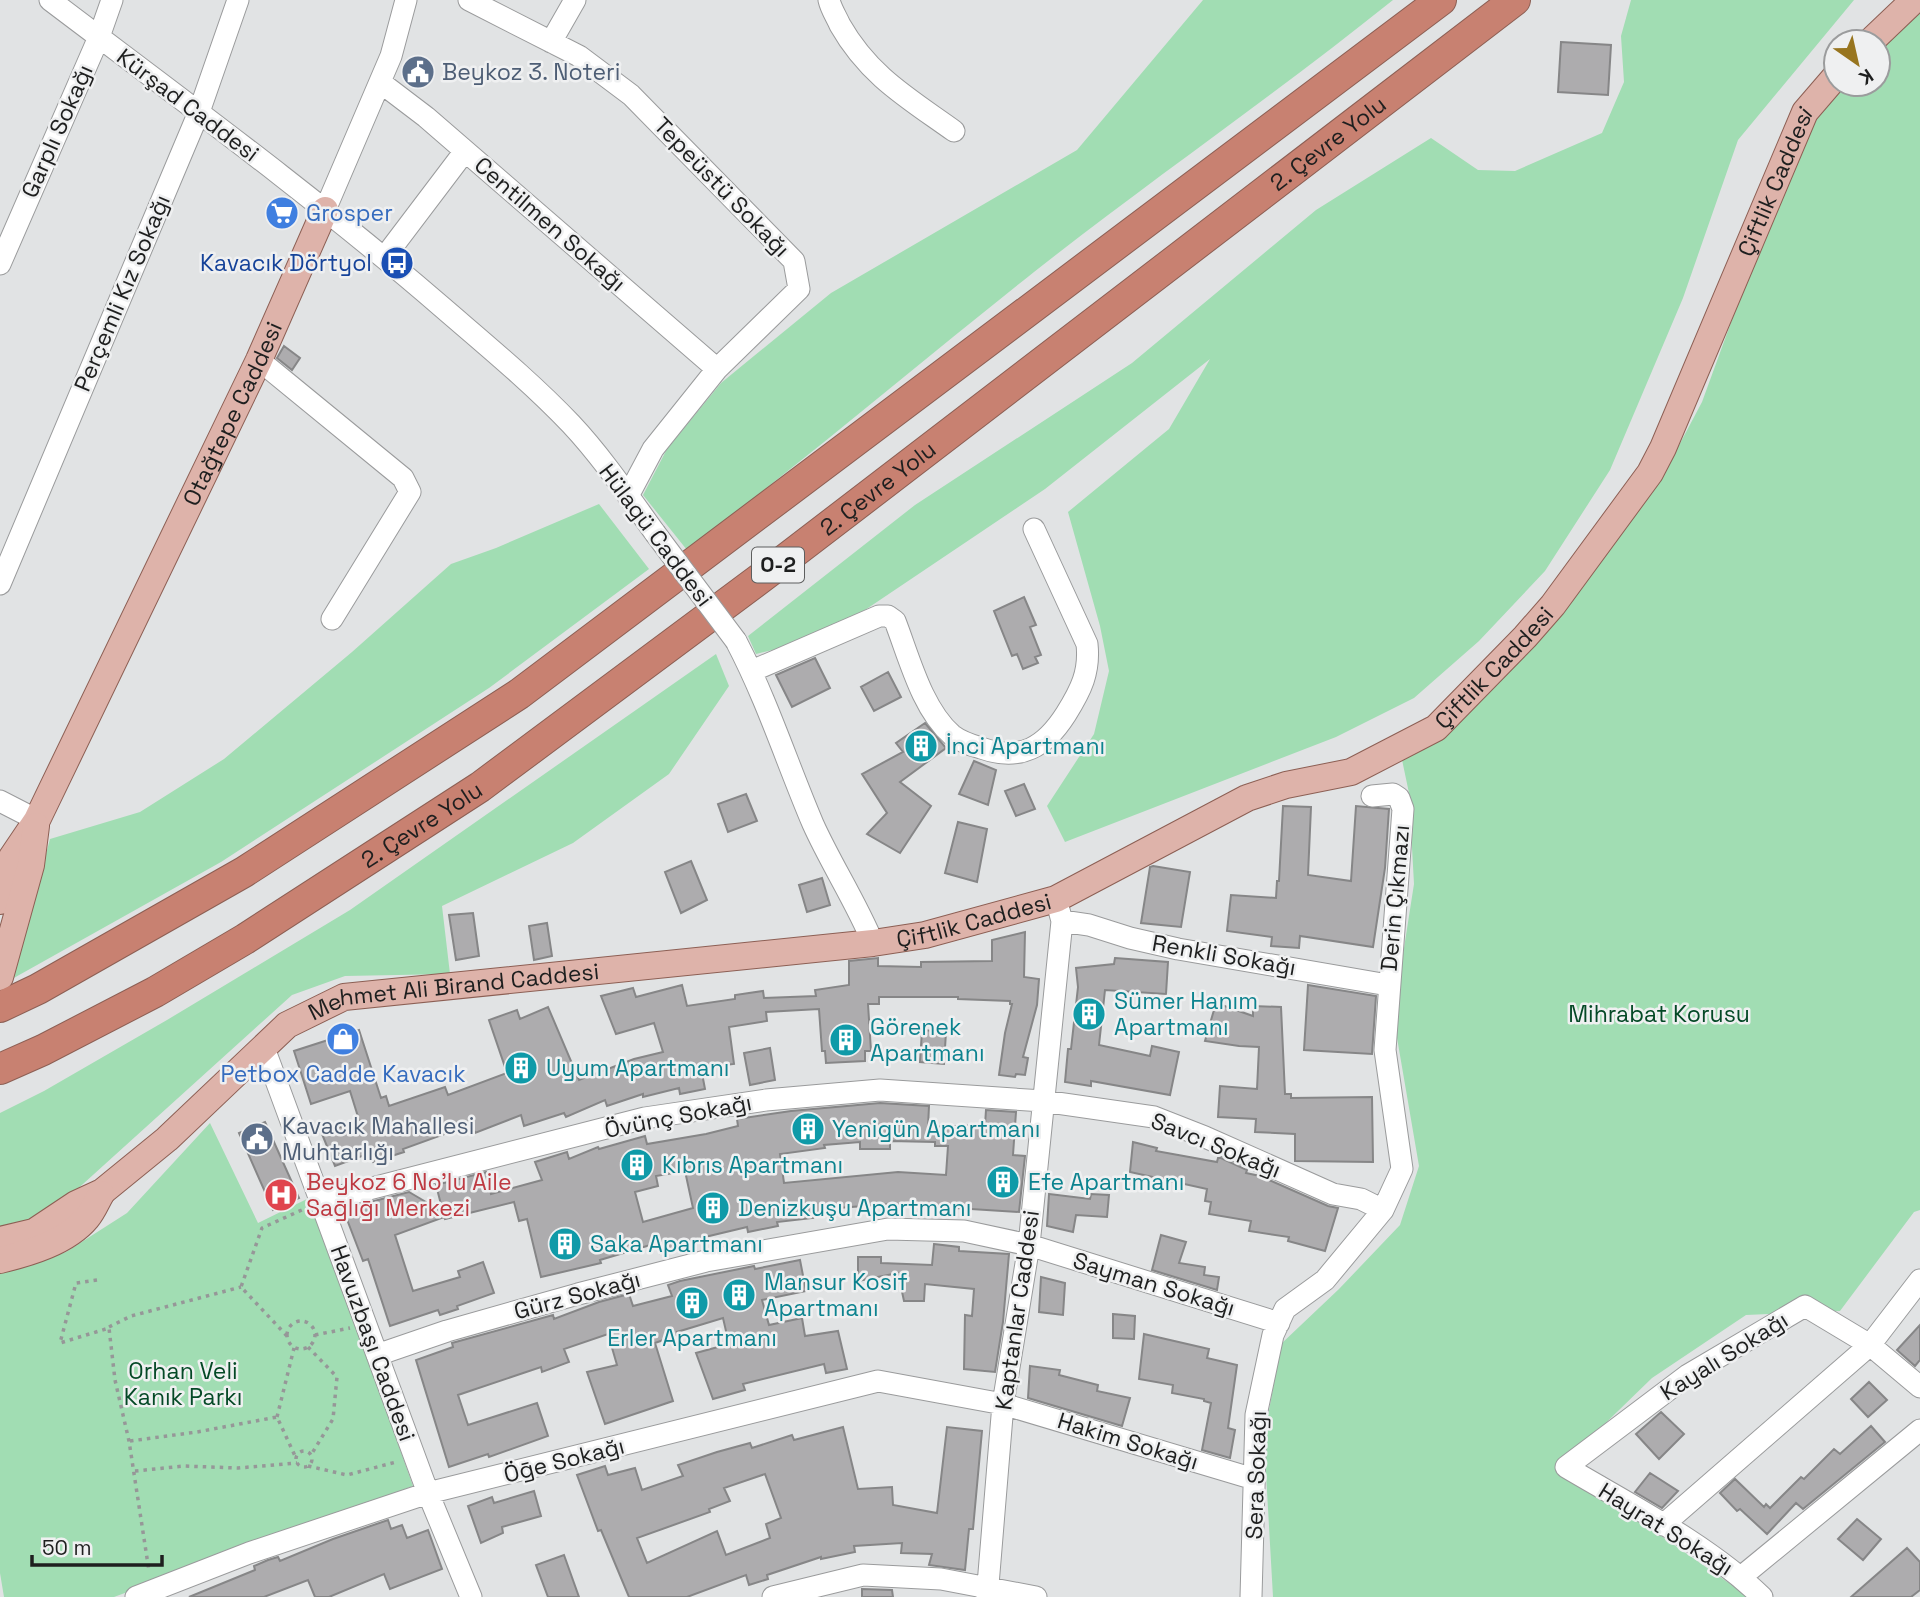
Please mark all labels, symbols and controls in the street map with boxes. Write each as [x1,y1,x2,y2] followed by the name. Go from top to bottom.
[1822,28,1892,98] north arrow
[111,42,265,168] street label: Kürşad Caddesi
[399,53,437,91] public building icon: Beykoz 3. Noteri
[442,57,620,87] place label: Beykoz 3. Noteri
[14,60,100,202] street label: Garplı Sokağı
[1854,63,1878,90] text: K
[1264,89,1392,197] street label: 2. Çevre Yolu
[1731,99,1819,261] street label: Çiftlik Caddesi
[647,111,797,263] street label: Tepeüstü Sokağı
[468,150,632,298] street label: Centilmen Sokağı
[67,190,177,396] street label: Perçemli Kız Sokağı
[263,194,301,232] supermarket icon: Grosper
[306,198,393,228] place label: Grosper
[378,244,416,282] bus stop icon: Kavacık Dörtyol
[200,248,372,278] place label: Kavacık Dörtyol
[176,317,289,511] street label: Otağtepe Caddesi
[814,434,942,542] street label: 2. Çevre Yolu
[593,458,719,612] street label: Hülagü Caddesi
[752,548,804,582] road number: O-2
[1428,600,1560,736] street label: Çiftlik Caddesi
[902,727,940,765] building icon: İnci Apartmanı
[946,731,1105,761] place label: İnci Apartmanı
[355,774,488,875] street label: 2. Çevre Yolu
[1374,824,1416,972] street label: Derin Çıkmazı
[894,886,1055,954] street label: Çiftlik Caddesi
[1150,928,1298,982] street label: Renkli Sokağı
[303,956,600,1027] street label: Mehmet Ali Birand Caddesi
[1114,986,1258,1042] place label: Sümer Hanım Apartmanı
[1070,995,1108,1033] building icon: Sümer Hanım Apartmanı
[1568,999,1750,1029] park label: Mihrabat Korusu
[870,1012,985,1068] place label: Görenek Apartmanı
[324,1020,362,1058] shop icon: Petbox Cadde Kavacık
[827,1021,865,1059] building icon: Görenek Apartmanı
[502,1049,540,1087] building icon: Uyum Apartmanı
[546,1053,729,1083] place label: Uyum Apartmanı
[220,1059,466,1089] place label: Petbox Cadde Kavacık
[602,1087,754,1145] street label: Övünç Sokağı
[1147,1105,1285,1185] street label: Savcı Sokağı
[789,1110,827,1148] building icon: Yenigün Apartmanı
[282,1111,474,1167] place label: Kavacık Mahallesi Muhtarlığı
[832,1114,1040,1144] place label: Yenigün Apartmanı
[238,1120,276,1158] public building icon: Kavacık Mahallesi Muhtarlığı
[618,1146,656,1184] building icon: Kıbrıs Apartmanı
[662,1150,843,1180] place label: Kıbrıs Apartmanı
[984,1163,1022,1201] building icon: Efe Apartmanı
[306,1167,512,1223] place label: Beykoz 6 No'lu Aile Saḡlıḡı Merkezi
[1028,1167,1184,1197] place label: Efe Apartmanı
[262,1176,300,1214] hospital icon: Beykoz 6 No'lu Aile Saḡlıḡı Merkezi
[694,1189,732,1227] building icon: Denizkuşu Apartmanı
[738,1193,971,1223] place label: Denizkuşu Apartmanı
[988,1208,1046,1412] street label: Kaptanlar Caddesi
[546,1225,584,1263] building icon: Saka Apartmanı
[590,1229,763,1259] place label: Saka Apartmanı
[324,1241,422,1445] street label: Havuzbaşı Caddesi
[1069,1245,1239,1323] street label: Sayman Sokağı
[511,1264,643,1326] street label: Gürz Sokağı
[764,1267,908,1323] place label: Mansur Kosif Apartmanı
[720,1276,758,1314] building icon: Mansur Kosif Apartmanı
[673,1284,711,1322] building icon: Erler Apartmanı
[1654,1305,1794,1407] street label: Kayalı Sokağı
[607,1323,777,1353] place label: Erler Apartmanı
[124,1356,242,1412] park label: Orhan Veli Kanık Parkı
[1054,1405,1202,1477] street label: Hakim Sokağı
[1239,1410,1273,1540] street label: Sera Sokağı
[501,1431,627,1489] street label: Öḡe Sokağı
[1593,1476,1739,1582] street label: Hayrat Sokağı
[32,1524,161,1568] scale bar
[42,1534,92,1561] text: 50 m

